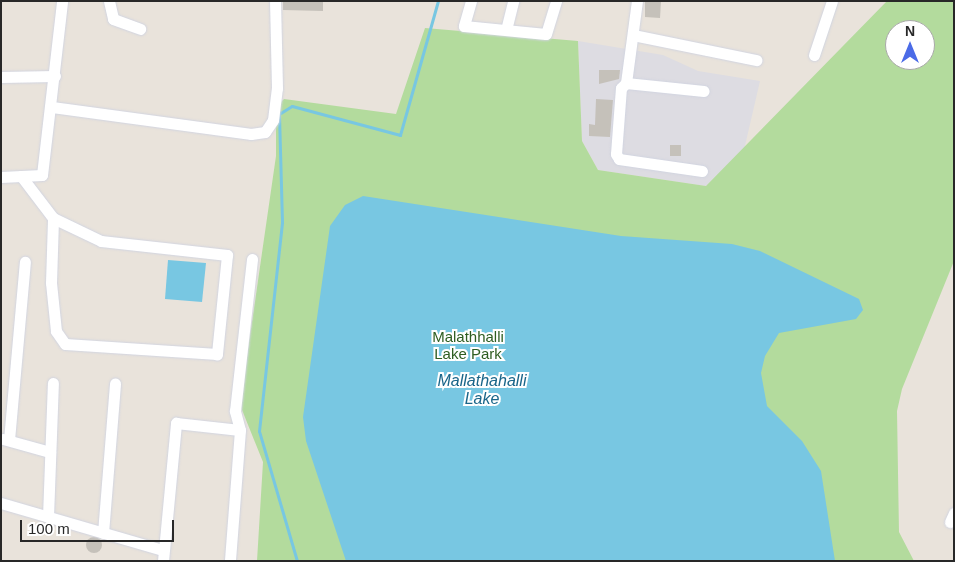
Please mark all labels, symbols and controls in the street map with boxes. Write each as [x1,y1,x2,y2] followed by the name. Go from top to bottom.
[885,20,935,70] north arrow
[905,23,915,39] text: N
[432,327,504,362] park label: Malathhalli Lake Park
[438,371,526,409] water label: Mallathahalli Lake
[22,510,176,542] scale bar
[28,520,70,537] text: 100 m

